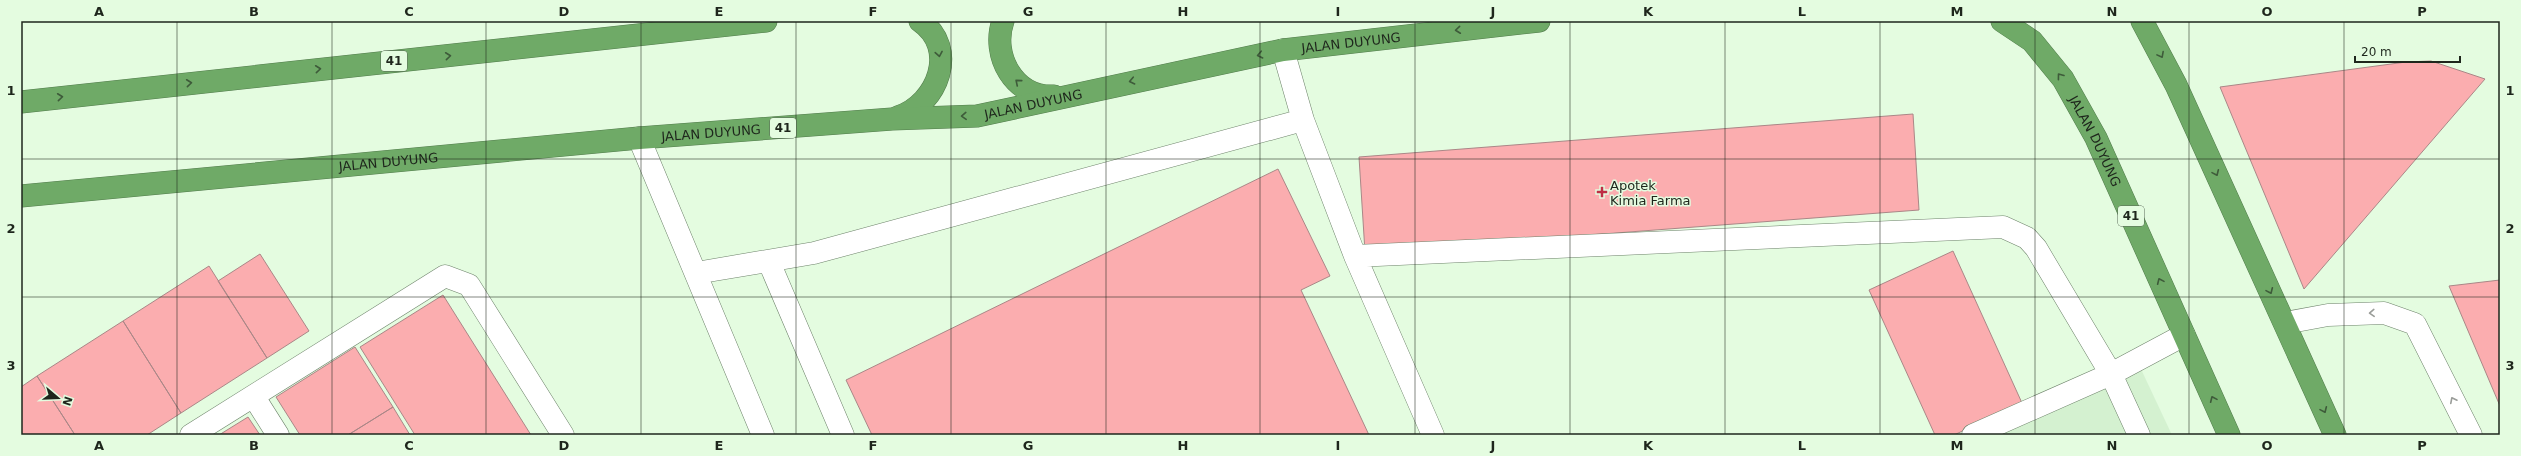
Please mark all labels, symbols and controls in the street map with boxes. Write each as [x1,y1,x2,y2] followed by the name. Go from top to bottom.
[94,4,104,19] text: A
[249,4,259,19] text: B
[404,4,414,19] text: C
[559,4,570,19] text: D
[715,4,723,19] text: E
[869,4,877,19] text: F
[1023,4,1033,19] text: G
[1178,4,1188,19] text: H
[1336,4,1340,19] text: I
[1490,4,1495,19] text: J
[1643,4,1654,19] text: K
[1798,4,1806,19] text: L
[1951,4,1963,19] text: M
[2107,4,2117,19] text: N
[2261,4,2273,19] text: O
[2417,4,2427,19] text: P
[1455,25,1461,34] one-way arrow
[1300,30,1401,56] street label: JALAN DUYUNG
[2355,38,2460,64] scale bar
[2361,45,2392,59] text: 20 m
[934,50,942,57] one-way arrow
[1257,50,1263,58] one-way arrow
[381,51,407,71] road number: 41
[444,51,451,60] one-way arrow
[2156,51,2163,59] one-way arrow
[315,65,321,74] one-way arrow
[2058,73,2065,80] one-way arrow
[1129,77,1136,85] one-way arrow
[186,79,192,88] one-way arrow
[1015,79,1022,86] one-way arrow
[6,83,16,98] text: 1
[2505,83,2515,98] text: 1
[982,87,1084,122] street label: JALAN DUYUNG
[2065,92,2124,189] street label: JALAN DUYUNG
[57,93,63,102] one-way arrow
[961,112,967,120] one-way arrow
[770,118,796,138] road number: 41
[660,122,761,144] street label: JALAN DUYUNG
[337,150,439,174] street label: JALAN DUYUNG
[2211,168,2219,176] one-way arrow
[1610,178,1691,208] place label: Apotek Kimia Farma
[1597,187,1607,197] marker: Apotek Kimia Farma
[2118,206,2144,226] road number: 41
[6,221,16,236] text: 2
[2505,221,2515,236] text: 2
[2157,277,2165,285] one-way arrow
[2265,287,2273,295] one-way arrow
[2369,309,2375,318] one-way arrow
[6,358,16,373] text: 3
[2505,358,2515,373] text: 3
[38,378,78,418] north arrow
[59,395,75,408] text: N
[2210,396,2218,404] one-way arrow
[2451,397,2458,404] one-way arrow
[2319,406,2327,413] one-way arrow
[94,438,104,453] text: A
[249,438,259,453] text: B
[404,438,414,453] text: C
[559,438,570,453] text: D
[715,438,723,453] text: E
[869,438,877,453] text: F
[1023,438,1033,453] text: G
[1178,438,1188,453] text: H
[1336,438,1340,453] text: I
[1490,438,1495,453] text: J
[1643,438,1654,453] text: K
[1798,438,1806,453] text: L
[1951,438,1963,453] text: M
[2107,438,2117,453] text: N
[2261,438,2273,453] text: O
[2417,438,2427,453] text: P

